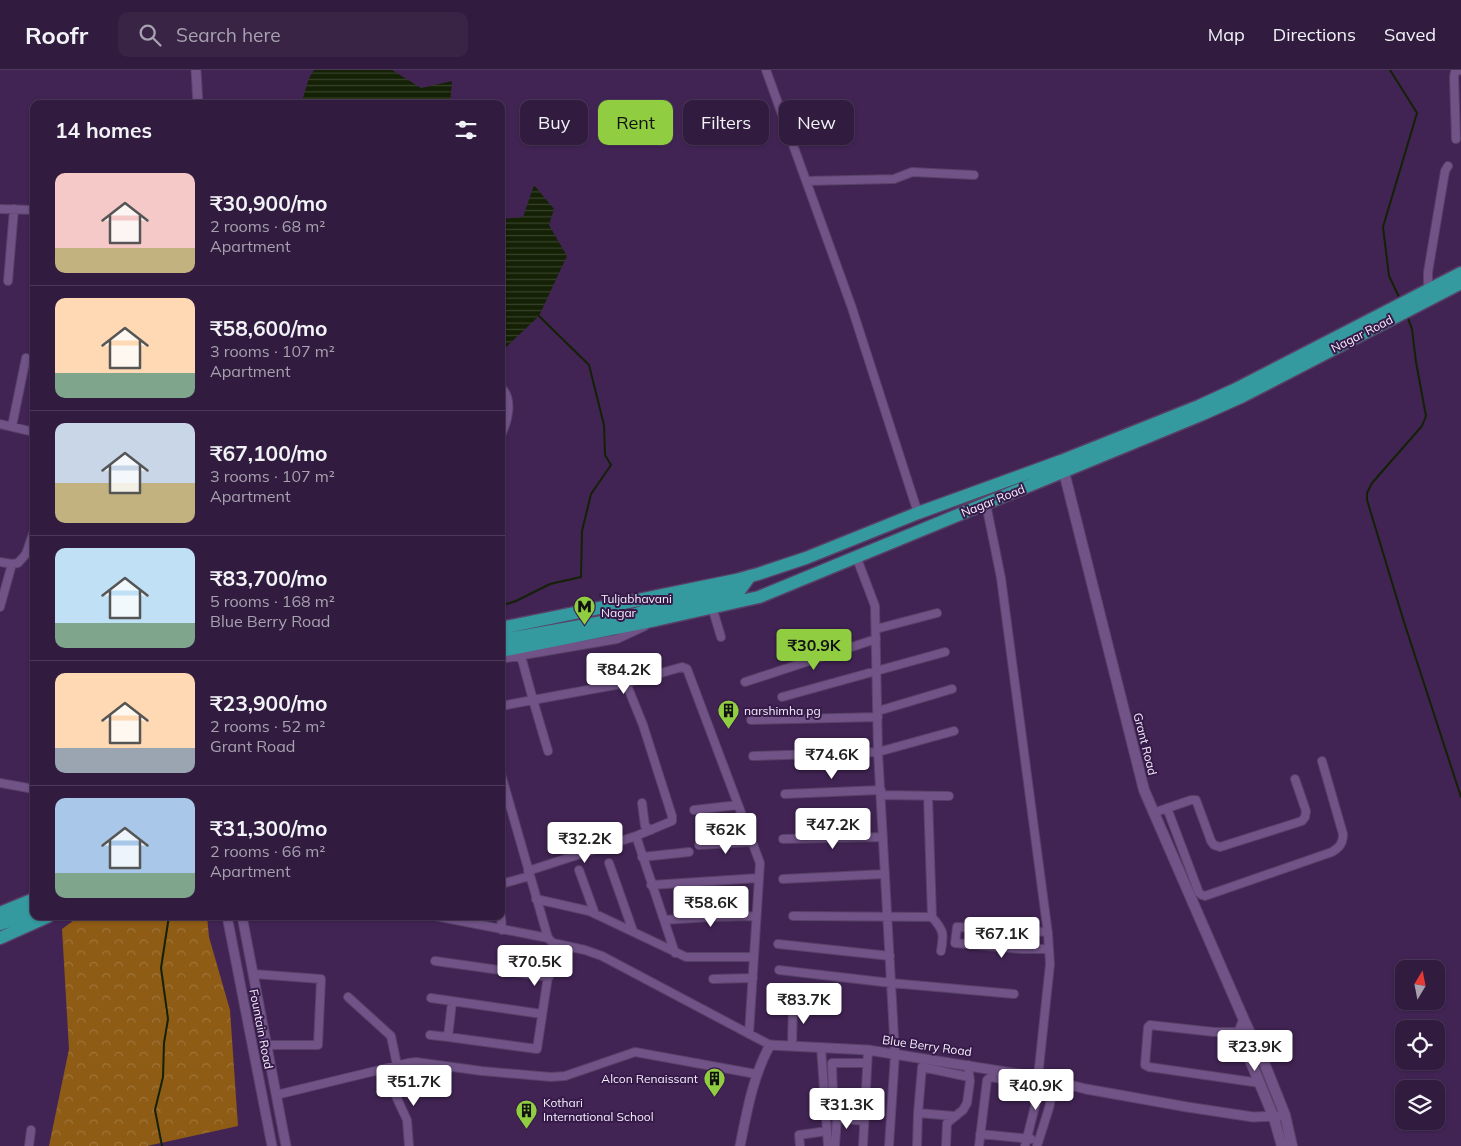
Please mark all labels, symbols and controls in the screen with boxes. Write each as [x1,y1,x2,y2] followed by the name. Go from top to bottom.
[118,12,468,57] search box
[25,20,88,50] text: Roofr
[136,21,164,49] icon: search
[176,23,281,47] text: Search here
[1208,23,1245,46] text: Map
[1273,23,1356,46] text: Directions
[1384,23,1436,46] text: Saved
[520,100,588,145] chip: Buy
[598,100,673,145] chip: Rent
[683,100,769,145] chip: Filters
[779,100,854,145] chip: New
[452,116,480,144] icon: filters
[55,117,152,143] text: 14 homes
[210,190,328,216] text: ₹30,900/mo
[95,193,155,253] icon: home
[210,216,325,236] text: 2 rooms · 68 m²
[210,236,291,256] text: Apartment
[1328,312,1395,356] street label: Nagar Road
[210,315,328,341] text: ₹58,600/mo
[95,318,155,378] icon: home
[210,341,335,361] text: 3 rooms · 107 m²
[210,361,291,381] text: Apartment
[210,440,328,466] text: ₹67,100/mo
[95,443,155,503] icon: home
[210,466,335,486] text: 3 rooms · 107 m²
[959,481,1027,520] street label: Nagar Road
[210,486,291,506] text: Apartment
[210,565,328,591] text: ₹83,700/mo
[95,568,155,628] icon: home
[210,591,335,611] text: 5 rooms · 168 m²
[601,591,672,620] place label: Tuljabhavani Nagar
[573,594,597,625] metro station icon: Tuljabhavani Nagar
[210,611,330,631] text: Blue Berry Road
[773,628,855,671] pin: ₹30.9K
[787,635,841,655] text: ₹30.9K
[583,652,665,695] pin: ₹84.2K
[597,659,651,679] text: ₹84.2K
[210,690,328,716] text: ₹23,900/mo
[95,693,155,753] icon: home
[716,699,740,730] building icon: narshimha pg
[744,703,821,718] place label: narshimha pg
[1130,711,1161,777] street label: Grant Road
[210,716,325,736] text: 2 rooms · 52 m²
[210,736,295,756] text: Grant Road
[791,738,873,780] pin: ₹74.6K
[805,744,859,764] text: ₹74.6K
[792,808,874,850] pin: ₹47.2K
[696,812,756,855] pin: ₹62K
[806,814,860,834] text: ₹47.2K
[210,815,328,841] text: ₹31,300/mo
[95,818,155,878] icon: home
[706,819,746,839] text: ₹62K
[544,822,626,864] pin: ₹32.2K
[558,828,612,848] text: ₹32.2K
[210,841,325,861] text: 2 rooms · 66 m²
[210,861,291,881] text: Apartment
[670,886,752,928] pin: ₹58.6K
[684,892,738,912] text: ₹58.6K
[961,916,1043,959] pin: ₹67.1K
[975,923,1029,943] text: ₹67.1K
[494,944,576,987] pin: ₹70.5K
[508,951,562,971] text: ₹70.5K
[1395,960,1445,1010] north arrow
[1395,960,1445,1130] map controls
[763,982,845,1025] pin: ₹83.7K
[246,988,277,1070] street label: Fountain Road
[777,989,831,1009] text: ₹83.7K
[1395,1020,1445,1070] button: locate
[1214,1030,1296,1072] pin: ₹23.9K
[881,1032,973,1059] street label: Blue Berry Road
[1228,1036,1282,1056] text: ₹23.9K
[373,1064,455,1107] pin: ₹51.7K
[702,1067,726,1098] building icon: Alcon Renaissant
[995,1068,1077,1111] pin: ₹40.9K
[387,1071,441,1091] text: ₹51.7K
[601,1071,698,1086] place label: Alcon Renaissant
[1009,1075,1063,1095] text: ₹40.9K
[1395,1080,1445,1130] button: layers
[806,1088,888,1130] pin: ₹31.3K
[820,1094,874,1114] text: ₹31.3K
[543,1095,654,1124] place label: Kothari International School
[515,1098,539,1129] building icon: Kothari International School

